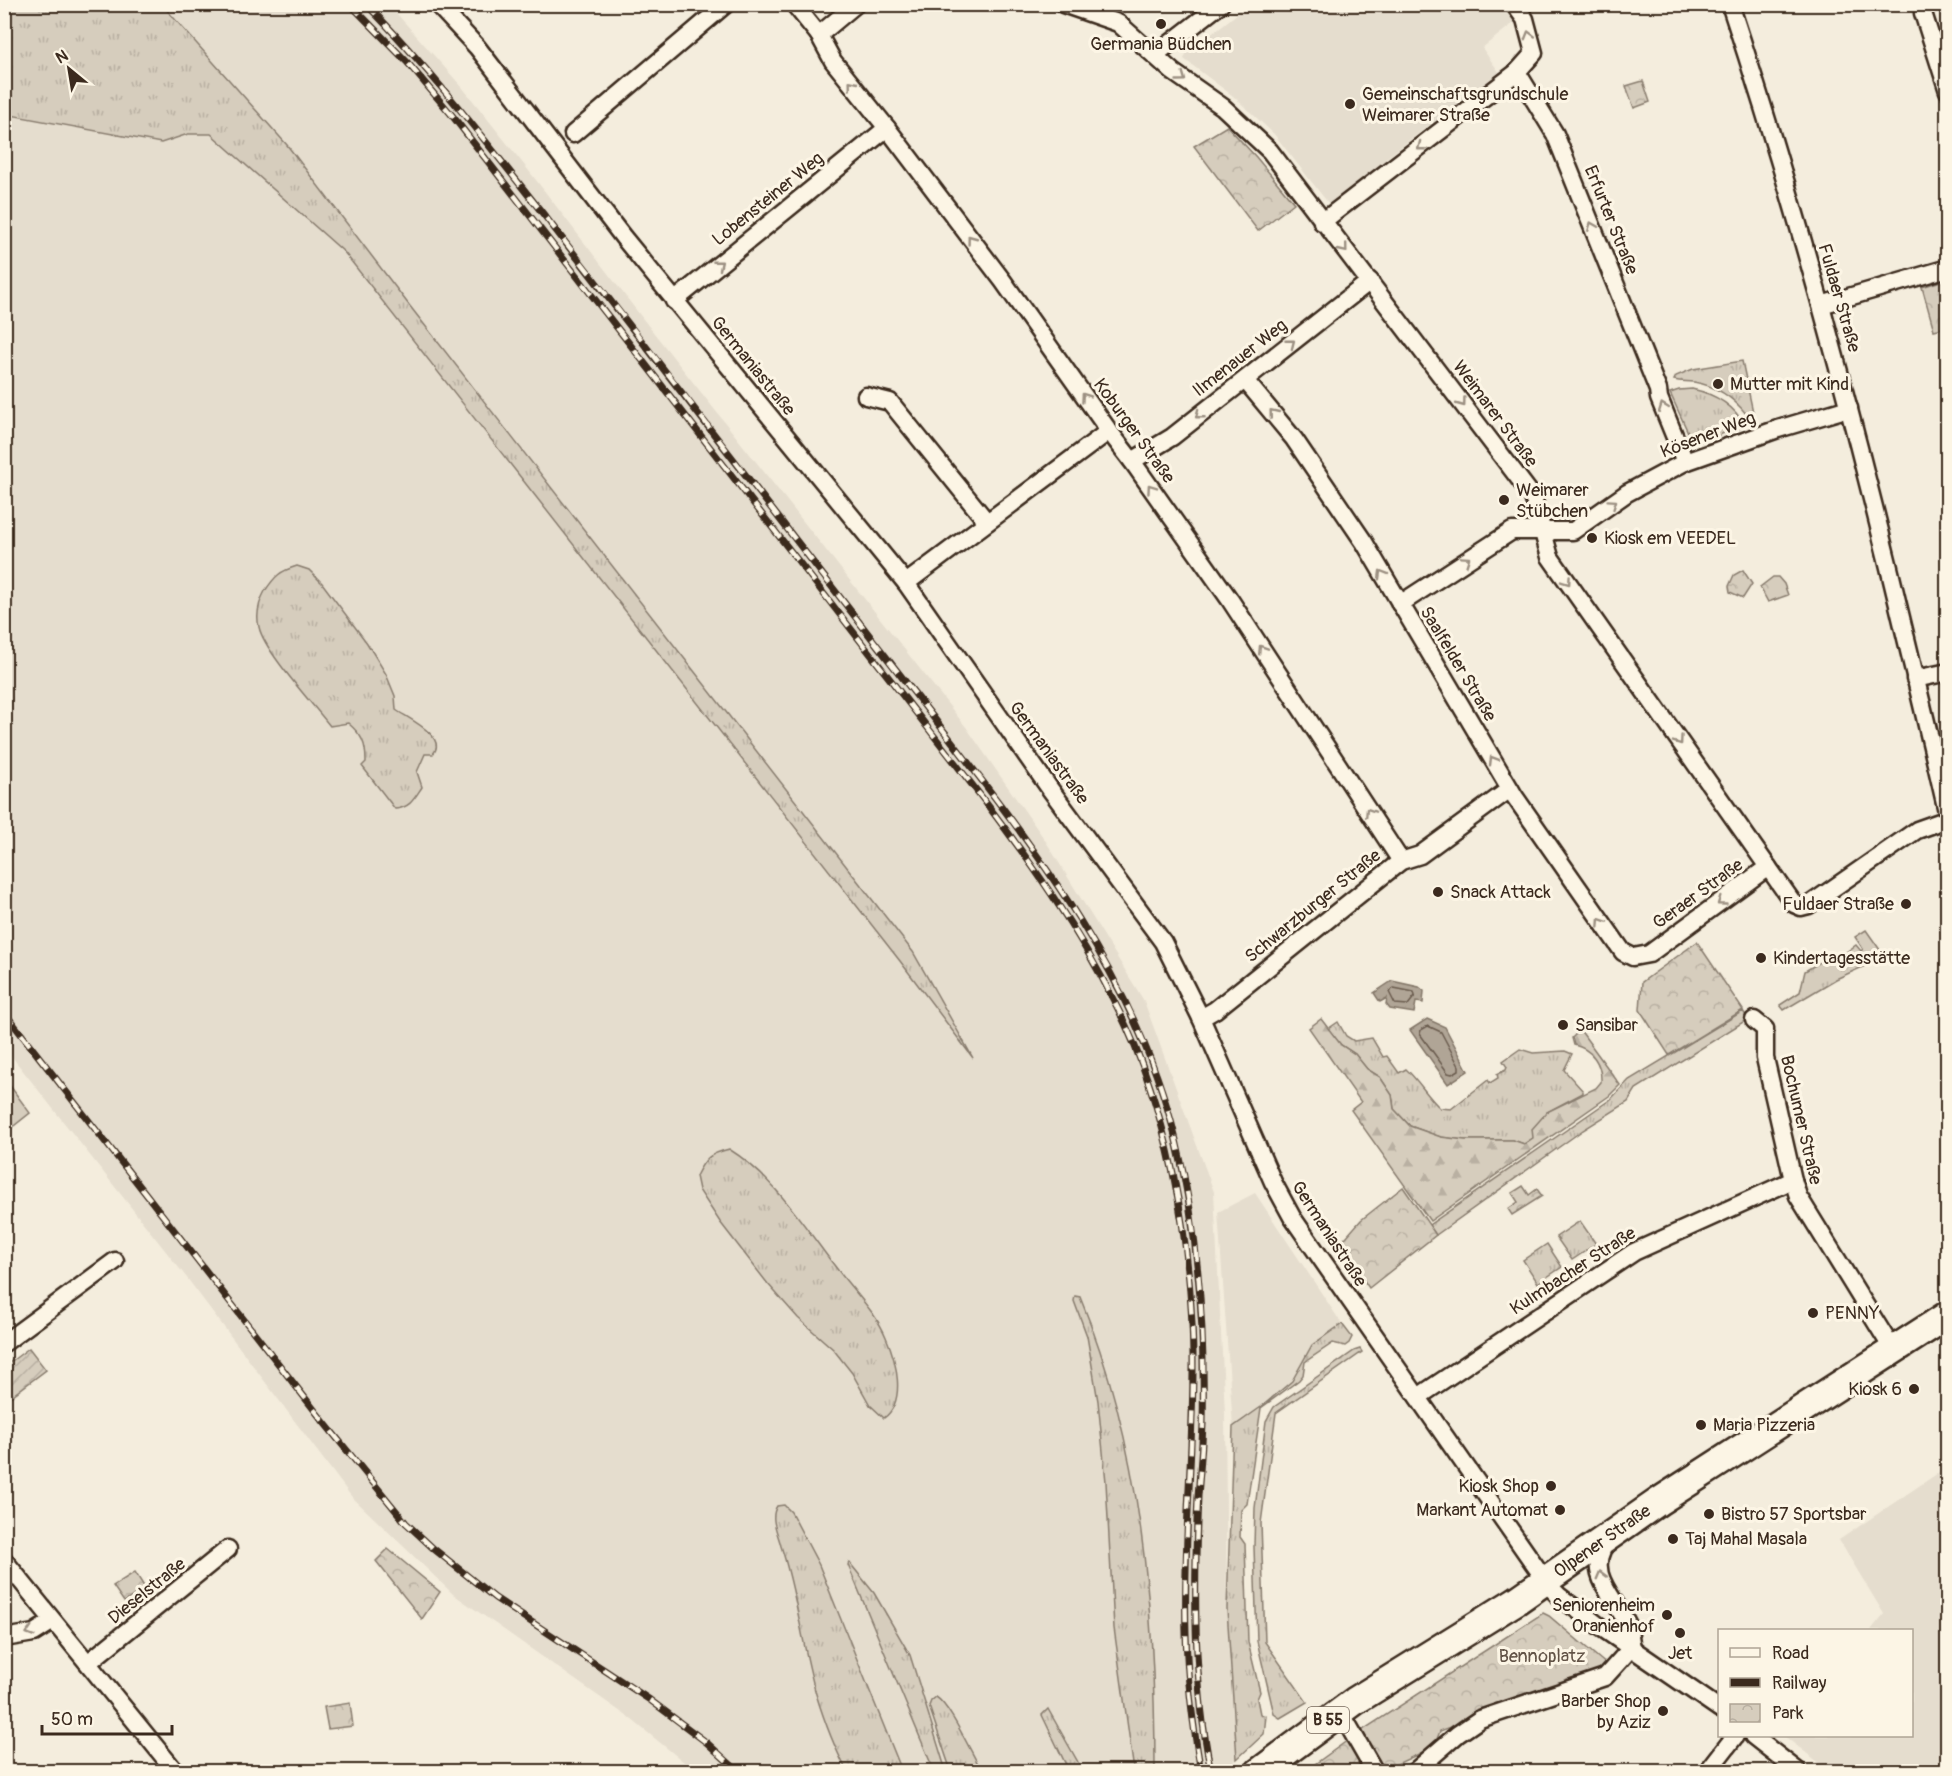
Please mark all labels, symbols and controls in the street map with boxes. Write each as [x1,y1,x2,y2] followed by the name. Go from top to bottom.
[1154,17,1168,31] marker: Germania Büdchen
[1524,30,1537,40] one-way arrow
[1090,33,1232,56] place label: Germania Büdchen
[39,39,99,99] north arrow
[52,45,72,68] text: N
[1175,71,1186,82] one-way arrow
[848,80,859,91] one-way arrow
[1362,83,1568,127] place label: Gemeinschaftsgrundschule Weimarer Straße
[1343,97,1357,111] marker: Gemeinschaftsgrundschule Weimarer Straße
[1417,139,1428,150] one-way arrow
[708,147,828,251] street label: Lobensteiner Weg
[1579,162,1643,278] street label: Erfurter Straße
[1587,221,1599,232] one-way arrow
[967,234,978,245] one-way arrow
[1813,241,1865,355] street label: Fuldaer Straße
[1336,242,1347,253] one-way arrow
[713,260,724,271] one-way arrow
[706,312,800,421] street label: Germaniastraße
[1188,314,1292,402] street label: Ilmenauer Weg
[1284,340,1295,351] one-way arrow
[1447,356,1543,472] street label: Weimarer Straße
[1730,373,1849,396] place label: Mutter mit Kind
[1088,374,1180,488] street label: Koburger Straße
[1711,377,1725,391] marker: Mutter mit Kind
[1081,393,1092,404] one-way arrow
[1455,397,1466,408] one-way arrow
[1658,403,1670,414] one-way arrow
[1657,406,1759,464] street label: Kösener Weg
[1195,408,1206,419] one-way arrow
[1269,409,1280,420] one-way arrow
[1516,479,1589,523] place label: Weimarer Stübchen
[1147,484,1158,495] one-way arrow
[1497,493,1511,507] marker: Weimarer Stübchen
[1606,499,1617,510] one-way arrow
[1604,527,1736,550] place label: Kiosk em VEEDEL
[1585,531,1599,545] marker: Kiosk em VEEDEL
[1459,556,1470,567] one-way arrow
[1378,570,1390,580] one-way arrow
[1560,575,1571,586] one-way arrow
[1415,602,1501,726] street label: Saalfelder Straße
[1258,645,1269,656] one-way arrow
[1004,697,1094,809] street label: Germaniastraße
[1672,734,1683,745] one-way arrow
[1488,756,1500,766] one-way arrow
[1365,807,1376,818] one-way arrow
[1240,844,1386,968] street label: Schwarzburger Straße
[1648,853,1748,934] street label: Geraer Straße
[1450,881,1551,904] place label: Snack Attack
[1431,885,1445,899] marker: Snack Attack
[1782,893,1894,916] place label: Fuldaer Straße
[1716,895,1727,906] one-way arrow
[1899,897,1913,911] marker: Fuldaer Straße
[1597,917,1608,928] one-way arrow
[1773,947,1910,970] place label: Kindertagesstätte
[1754,951,1768,965] marker: Kindertagesstätte
[1575,1014,1639,1037] place label: Sansibar
[1556,1018,1570,1032] marker: Sansibar
[1775,1053,1827,1187] street label: Bochumer Straße
[1286,1177,1372,1291] street label: Germaniastraße
[1506,1222,1640,1320] street label: Kulmbacher Straße
[1825,1302,1880,1325] place label: PENNY
[1806,1306,1820,1320] marker: PENNY
[1848,1378,1902,1401] place label: Kiosk 6
[1907,1382,1921,1396] marker: Kiosk 6
[1713,1414,1815,1437] place label: Maria Pizzeria
[1694,1418,1708,1432] marker: Maria Pizzeria
[1459,1475,1539,1498] place label: Kiosk Shop
[1544,1479,1558,1493] marker: Kiosk Shop
[1416,1499,1549,1522] place label: Markant Automat
[1549,1499,1655,1583] street label: Olpener Straße
[1553,1503,1567,1517] marker: Markant Automat
[1721,1503,1867,1526] place label: Bistro 57 Sportsbar
[1702,1507,1716,1521] marker: Bistro 57 Sportsbar
[1685,1528,1807,1551] place label: Taj Mahal Masala
[1666,1532,1680,1546] marker: Taj Mahal Masala
[103,1553,191,1629] street label: Dieselstraße
[1596,1570,1609,1580] one-way arrow
[1552,1594,1656,1638] place label: Seniorenheim Oranienhof
[1660,1608,1674,1622] marker: Seniorenheim Oranienhof
[25,1625,36,1637] one-way arrow
[1673,1626,1687,1640] marker: Jet
[1718,1629,1913,1737] legend
[1668,1642,1693,1665] place label: Jet
[1772,1642,1809,1665] text: Road
[1499,1645,1585,1668] park label: Bennoplatz
[1772,1672,1827,1695] text: Railway
[1561,1690,1651,1734] place label: Barber Shop by Aziz
[42,1698,172,1736] scale bar
[1772,1702,1804,1725] text: Park
[1656,1704,1670,1718] marker: Barber Shop by Aziz
[1307,1707,1349,1733] road number: B 55
[51,1708,93,1731] text: 50 m

